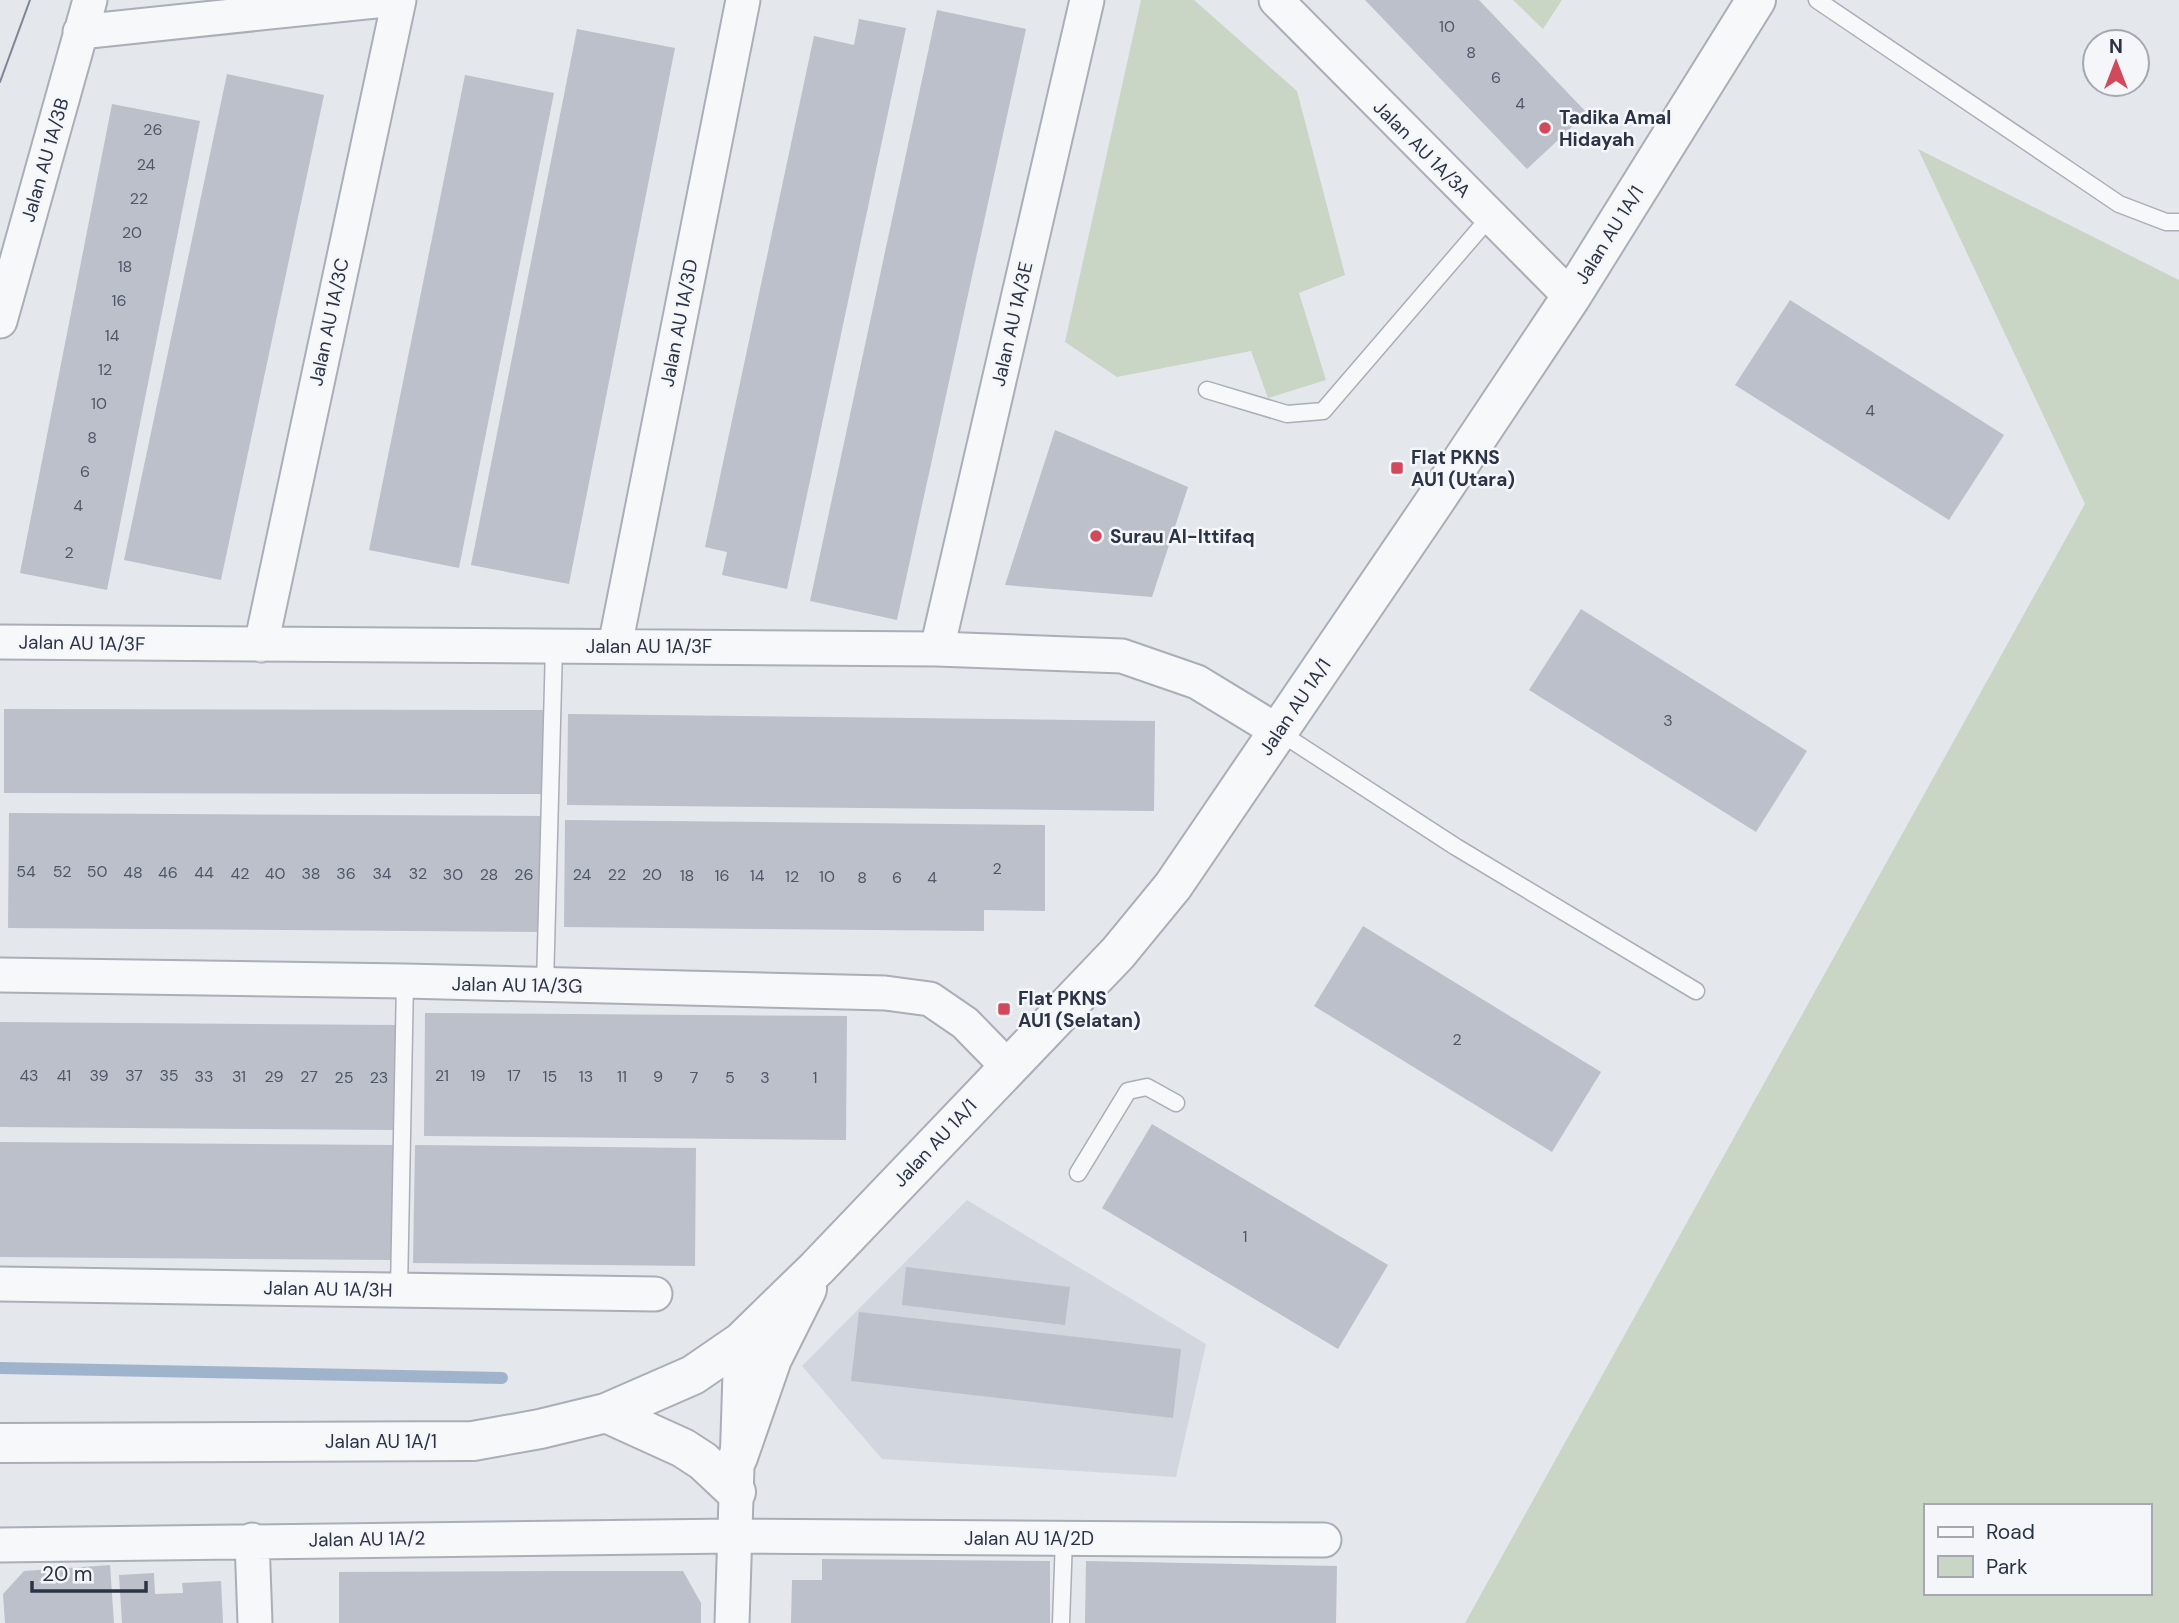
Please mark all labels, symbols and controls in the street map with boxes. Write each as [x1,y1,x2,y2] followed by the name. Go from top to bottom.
[1439,16,1455,37] house number: 10
[2081,28,2151,98] north arrow
[2109,34,2123,59] text: N
[1466,42,1476,63] house number: 8
[1491,67,1501,88] house number: 6
[1515,93,1525,114] house number: 4
[15,95,75,225] street label: Jalan AU 1A/3B
[1368,95,1476,203] street label: Jalan AU 1A/3A
[1559,105,1671,152] place label: Tadika Amal Hidayah
[143,119,163,140] house number: 26
[1537,120,1553,136] marker: Tadika Amal Hidayah
[137,154,156,175] house number: 24
[1569,181,1649,289] street label: Jalan AU 1A/1
[130,188,148,209] house number: 22
[122,222,142,243] house number: 20
[118,256,132,277] house number: 18
[303,256,355,388] street label: Jalan AU 1A/3C
[654,257,704,389] street label: Jalan AU 1A/3D
[986,259,1038,389] street label: Jalan AU 1A/3E
[111,290,127,311] house number: 16
[105,325,120,346] house number: 14
[98,359,112,380] house number: 12
[91,393,107,414] house number: 10
[1865,400,1875,421] house number: 4
[87,427,97,448] house number: 8
[1411,445,1515,492] place label: Flat PKNS AU1 (Utara)
[1389,460,1405,476] marker: Flat PKNS AU1 (Utara)
[80,461,90,482] house number: 6
[73,495,83,516] house number: 4
[1110,524,1255,549] place label: Surau Al-Ittifaq
[1088,528,1104,544] marker: Surau Al-Ittifaq
[64,542,74,563] house number: 2
[18,629,146,657] street label: Jalan AU 1A/3F
[586,634,712,659] street label: Jalan AU 1A/3F
[1253,654,1337,760] street label: Jalan AU 1A/1
[1663,710,1673,731] house number: 3
[992,858,1002,879] house number: 2
[16,861,36,882] house number: 54
[53,861,71,882] house number: 52
[87,861,107,882] house number: 50
[123,862,143,883] house number: 48
[158,862,178,883] house number: 46
[194,862,214,883] house number: 44
[231,863,249,884] house number: 42
[265,863,285,884] house number: 40
[301,863,321,884] house number: 38
[336,863,356,884] house number: 36
[372,863,392,884] house number: 34
[409,863,427,884] house number: 32
[443,864,463,885] house number: 30
[480,864,498,885] house number: 28
[514,864,534,885] house number: 26
[573,864,592,885] house number: 24
[608,864,626,885] house number: 22
[642,864,662,885] house number: 20
[680,865,694,886] house number: 18
[714,865,730,886] house number: 16
[750,865,765,886] house number: 14
[785,866,799,887] house number: 12
[819,866,835,887] house number: 10
[857,867,867,888] house number: 8
[892,867,902,888] house number: 6
[927,867,937,888] house number: 4
[451,971,583,999] street label: Jalan AU 1A/3G
[1018,986,1141,1033] place label: Flat PKNS AU1 (Selatan)
[996,1001,1012,1017] marker: Flat PKNS AU1 (Selatan)
[1452,1029,1462,1050] house number: 2
[19,1065,39,1086] house number: 43
[57,1065,71,1086] house number: 41
[89,1065,109,1086] house number: 39
[125,1065,143,1086] house number: 37
[159,1065,179,1086] house number: 35
[435,1065,449,1086] house number: 21
[470,1065,486,1086] house number: 19
[507,1065,521,1086] house number: 17
[195,1066,213,1087] house number: 33
[232,1066,246,1087] house number: 31
[264,1066,284,1087] house number: 29
[300,1066,318,1087] house number: 27
[543,1066,557,1087] house number: 15
[579,1066,593,1087] house number: 13
[617,1066,627,1087] house number: 11
[653,1066,663,1087] house number: 9
[335,1067,353,1088] house number: 25
[370,1067,388,1088] house number: 23
[690,1067,698,1088] house number: 7
[725,1067,735,1088] house number: 5
[760,1067,770,1088] house number: 3
[813,1067,818,1088] house number: 1
[888,1094,982,1192] street label: Jalan AU 1A/1
[1243,1226,1248,1247] house number: 1
[263,1275,393,1303] street label: Jalan AU 1A/3H
[325,1429,437,1454] street label: Jalan AU 1A/1
[1924,1504,2151,1595] legend
[1986,1518,2035,1546] text: Road
[308,1525,426,1553] street label: Jalan AU 1A/2
[964,1526,1094,1551] street label: Jalan AU 1A/2D
[32,1550,145,1594] scale bar
[1986,1553,2028,1581] text: Park
[42,1560,93,1588] text: 20 m

